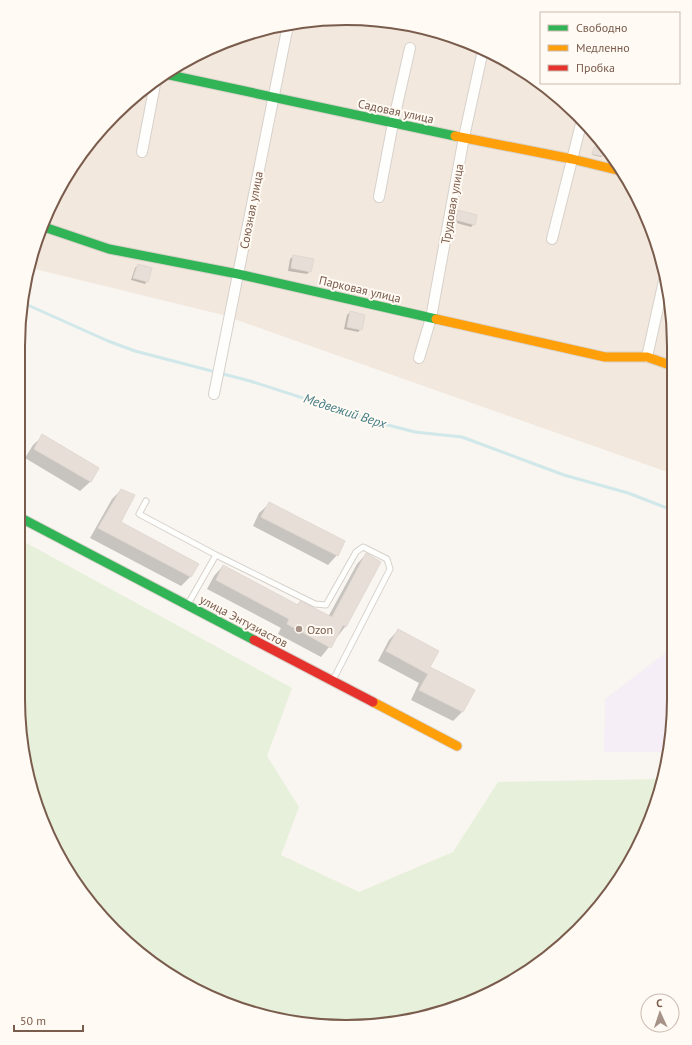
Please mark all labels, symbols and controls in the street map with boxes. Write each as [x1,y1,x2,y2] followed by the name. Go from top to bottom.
[540,12,680,84] legend
[576,20,627,35] text: Свободно
[576,40,630,55] text: Медленно
[576,60,615,75] text: Пробка
[357,96,435,126] street label: Садовая улица
[438,163,466,245] street label: Трудовая улица
[236,170,266,250] street label: Союзная улица
[317,272,403,306] street label: Парковая улица
[302,390,389,433] water label: Медвежий Верх
[197,591,291,651] street label: улица Энтузиастов
[307,622,333,637] place label: Ozon
[294,624,304,634] marker: Ozon
[640,993,680,1033] north arrow
[656,996,663,1010] text: С
[14,1007,83,1033] scale bar
[20,1013,46,1028] text: 50 m

